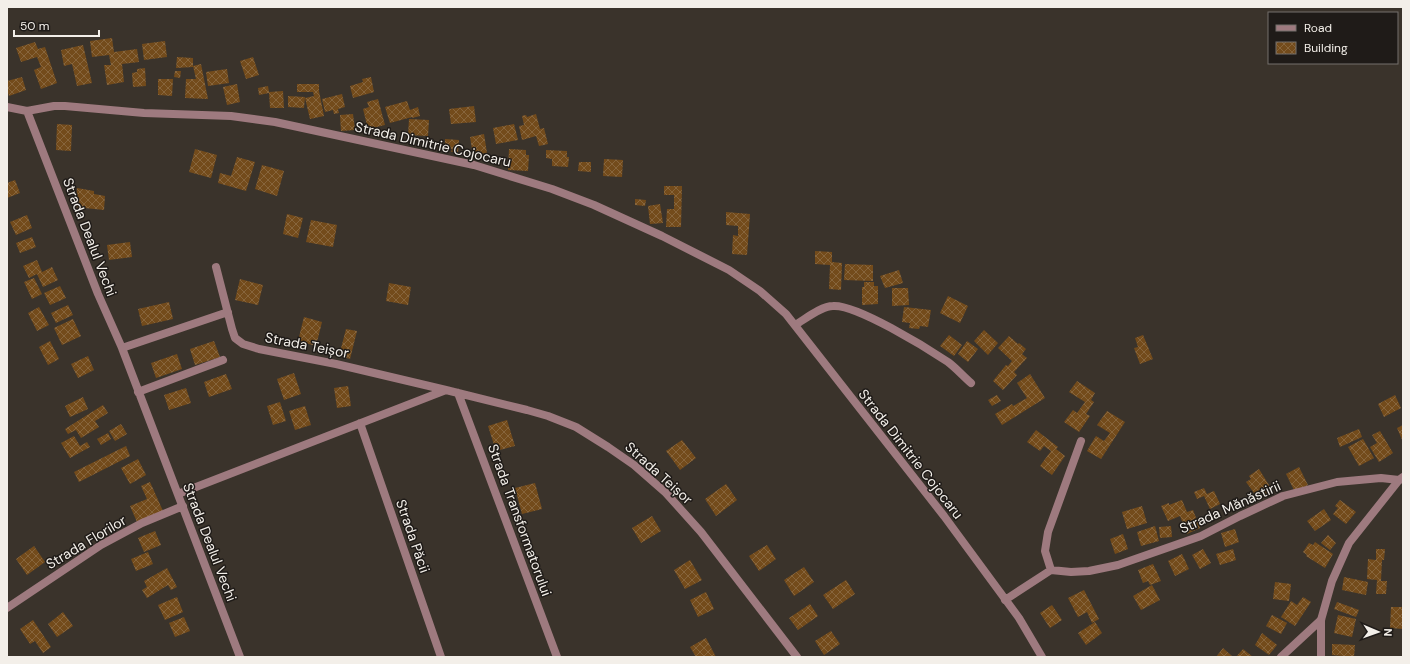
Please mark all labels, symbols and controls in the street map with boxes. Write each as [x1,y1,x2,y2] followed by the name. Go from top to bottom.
[14,12,99,38] scale bar
[1268,12,1398,64] legend
[20,18,49,34] text: 50 m
[1304,20,1332,36] text: Road
[1304,40,1348,56] text: Building
[353,117,513,171] street label: Strada Dimitrie Cojocaru
[59,175,121,299] street label: Strada Dealul Vechi
[264,328,350,362] street label: Strada Teișor
[855,385,967,523] street label: Strada Dimitrie Cojocaru
[621,438,697,508] street label: Strada Teișor
[484,441,556,599] street label: Strada Transformatorului
[1177,477,1283,537] street label: Strada Mănăstirii
[179,480,241,604] street label: Strada Dealul Vechi
[392,497,434,575] street label: Strada Păcii
[43,511,129,573] street label: Strada Florilor
[1358,612,1398,652] north arrow
[1381,628,1395,637] text: N

